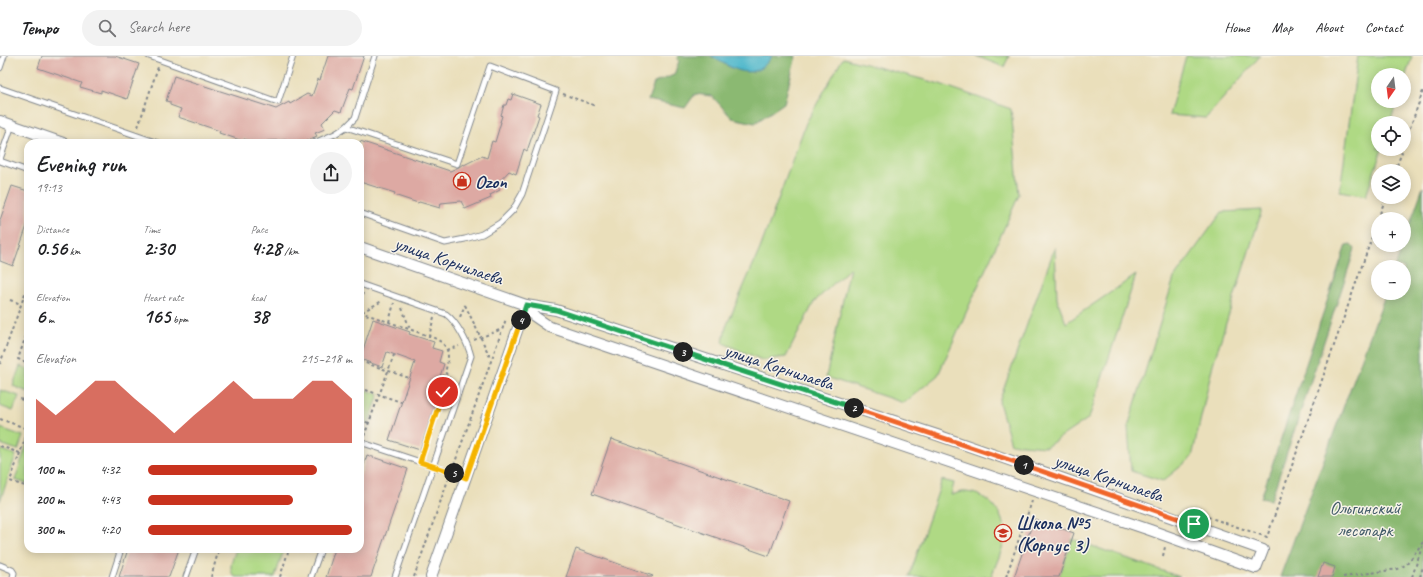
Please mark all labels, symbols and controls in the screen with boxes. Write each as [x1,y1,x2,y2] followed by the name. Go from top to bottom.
[82,10,362,46] search box
[20,16,58,40] text: Tempo
[96,17,118,39] icon: search
[128,18,189,37] text: Search here
[1224,19,1250,36] text: Home
[1272,19,1293,36] text: Map
[1315,19,1343,36] text: About
[1365,19,1403,36] text: Contact
[1371,68,1411,108] north arrow
[1371,68,1411,300] map controls
[1371,116,1411,156] button: locate
[36,151,126,179] text: Evening run
[310,152,352,194] button: share
[1371,164,1411,204] button: layers
[475,170,507,194] place label: Ozon
[452,171,472,191] shop icon: Ozon
[36,180,62,196] text: 19:13
[1371,212,1411,252] button: +
[36,222,69,236] text: Distance
[143,222,160,236] text: Time
[251,222,268,236] text: Pace
[390,231,507,291] street label: улица Корнилаева
[36,236,67,261] text: 0.56
[143,236,174,261] text: 2:30
[251,236,282,261] text: 4:28
[67,244,80,258] text: km
[282,244,299,258] text: /km
[1371,260,1411,300] button: −
[36,290,70,304] text: Elevation
[143,290,183,304] text: Heart rate
[251,290,265,304] text: kcal
[36,304,45,329] text: 6
[143,304,170,329] text: 165
[251,304,269,329] text: 38
[511,310,531,330] pin: 4
[45,312,54,326] text: m
[170,312,188,326] text: bpm
[519,313,523,327] text: 4
[720,338,838,396] street label: улица Корнилаева
[673,342,693,362] pin: 3
[681,345,685,359] text: 3
[36,351,76,367] text: Elevation
[301,351,352,367] text: 215–218 m
[426,375,460,409] pin
[432,381,454,403] icon: check
[844,398,864,418] pin: 2
[852,401,856,415] text: 2
[1050,448,1167,508] street label: улица Корнилаева
[1014,455,1034,475] pin: 1
[1022,458,1026,472] text: 1
[36,462,64,478] text: 100 m
[100,462,120,478] text: 4:32
[444,463,464,483] pin: 5
[452,466,456,480] text: 5
[36,492,64,508] text: 200 m
[100,492,120,508] text: 4:43
[1329,496,1402,542] park label: Ольгинский лесопарк
[1177,507,1211,541] pin
[1016,511,1092,557] place label: Школа №5 (Корпус 3)
[1183,513,1205,535] icon: arrive
[36,522,64,538] text: 300 m
[100,522,120,538] text: 4:20
[993,523,1013,543] school or university icon: Школа №5 (Корпус 3)

